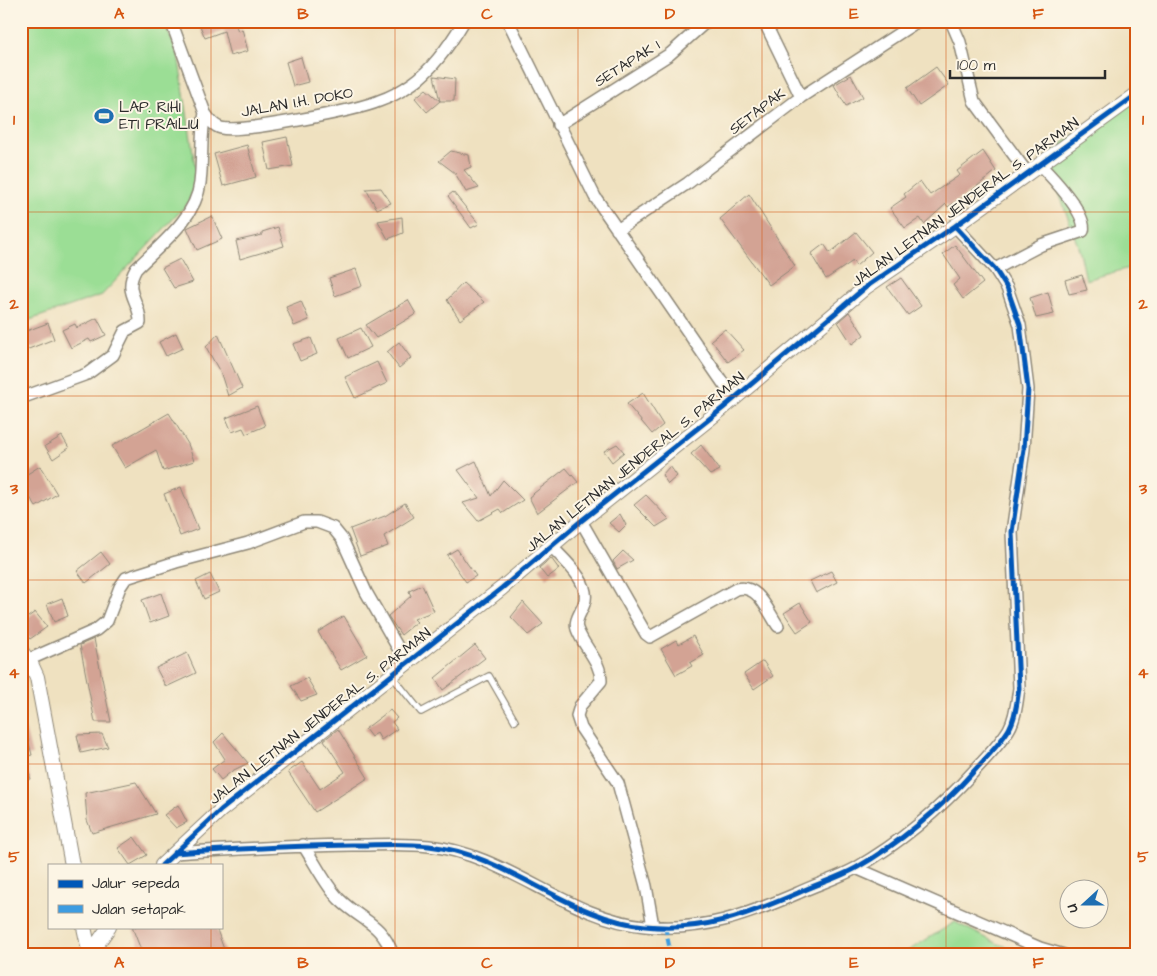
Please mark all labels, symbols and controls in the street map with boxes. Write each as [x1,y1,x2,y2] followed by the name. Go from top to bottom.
[114,3,125,25] text: A
[297,3,309,25] text: B
[481,3,493,25] text: C
[665,3,676,25] text: D
[849,3,859,25] text: E
[1032,3,1044,25] text: F
[590,35,664,92] street label: SETAPAK 1
[950,48,1104,80] scale bar
[957,55,996,76] text: 100 m
[239,82,355,123] street label: JALAN I.H. DOKO
[725,83,790,140] street label: SETAPAK
[119,97,199,135] place label: LAP. RIHI ETI PRAILIU
[93,105,115,127] sports icon: LAP. RIHI ETI PRAILIU
[13,109,16,131] text: 1
[1142,109,1145,131] text: 1
[847,113,1083,292] street label: JALAN LETNAN JENDERAL S. PARMAN
[8,293,19,315] text: 2
[1137,293,1148,315] text: 2
[521,367,749,558] street label: JALAN LETNAN JENDERAL S. PARMAN
[9,478,19,500] text: 3
[1138,478,1148,500] text: 3
[205,623,436,810] street label: JALAN LETNAN JENDERAL S. PARMAN
[9,662,20,684] text: 4
[1138,662,1149,684] text: 4
[8,846,20,868] text: 5
[1137,846,1149,868] text: 5
[48,864,222,928] legend
[92,873,180,894] text: Jalur sepeda
[1060,878,1110,928] north arrow
[92,899,186,920] text: Jalan setapak
[1062,901,1084,916] text: U
[114,952,125,974] text: A
[297,952,309,974] text: B
[481,952,493,974] text: C
[665,952,676,974] text: D
[849,952,859,974] text: E
[1032,952,1044,974] text: F

